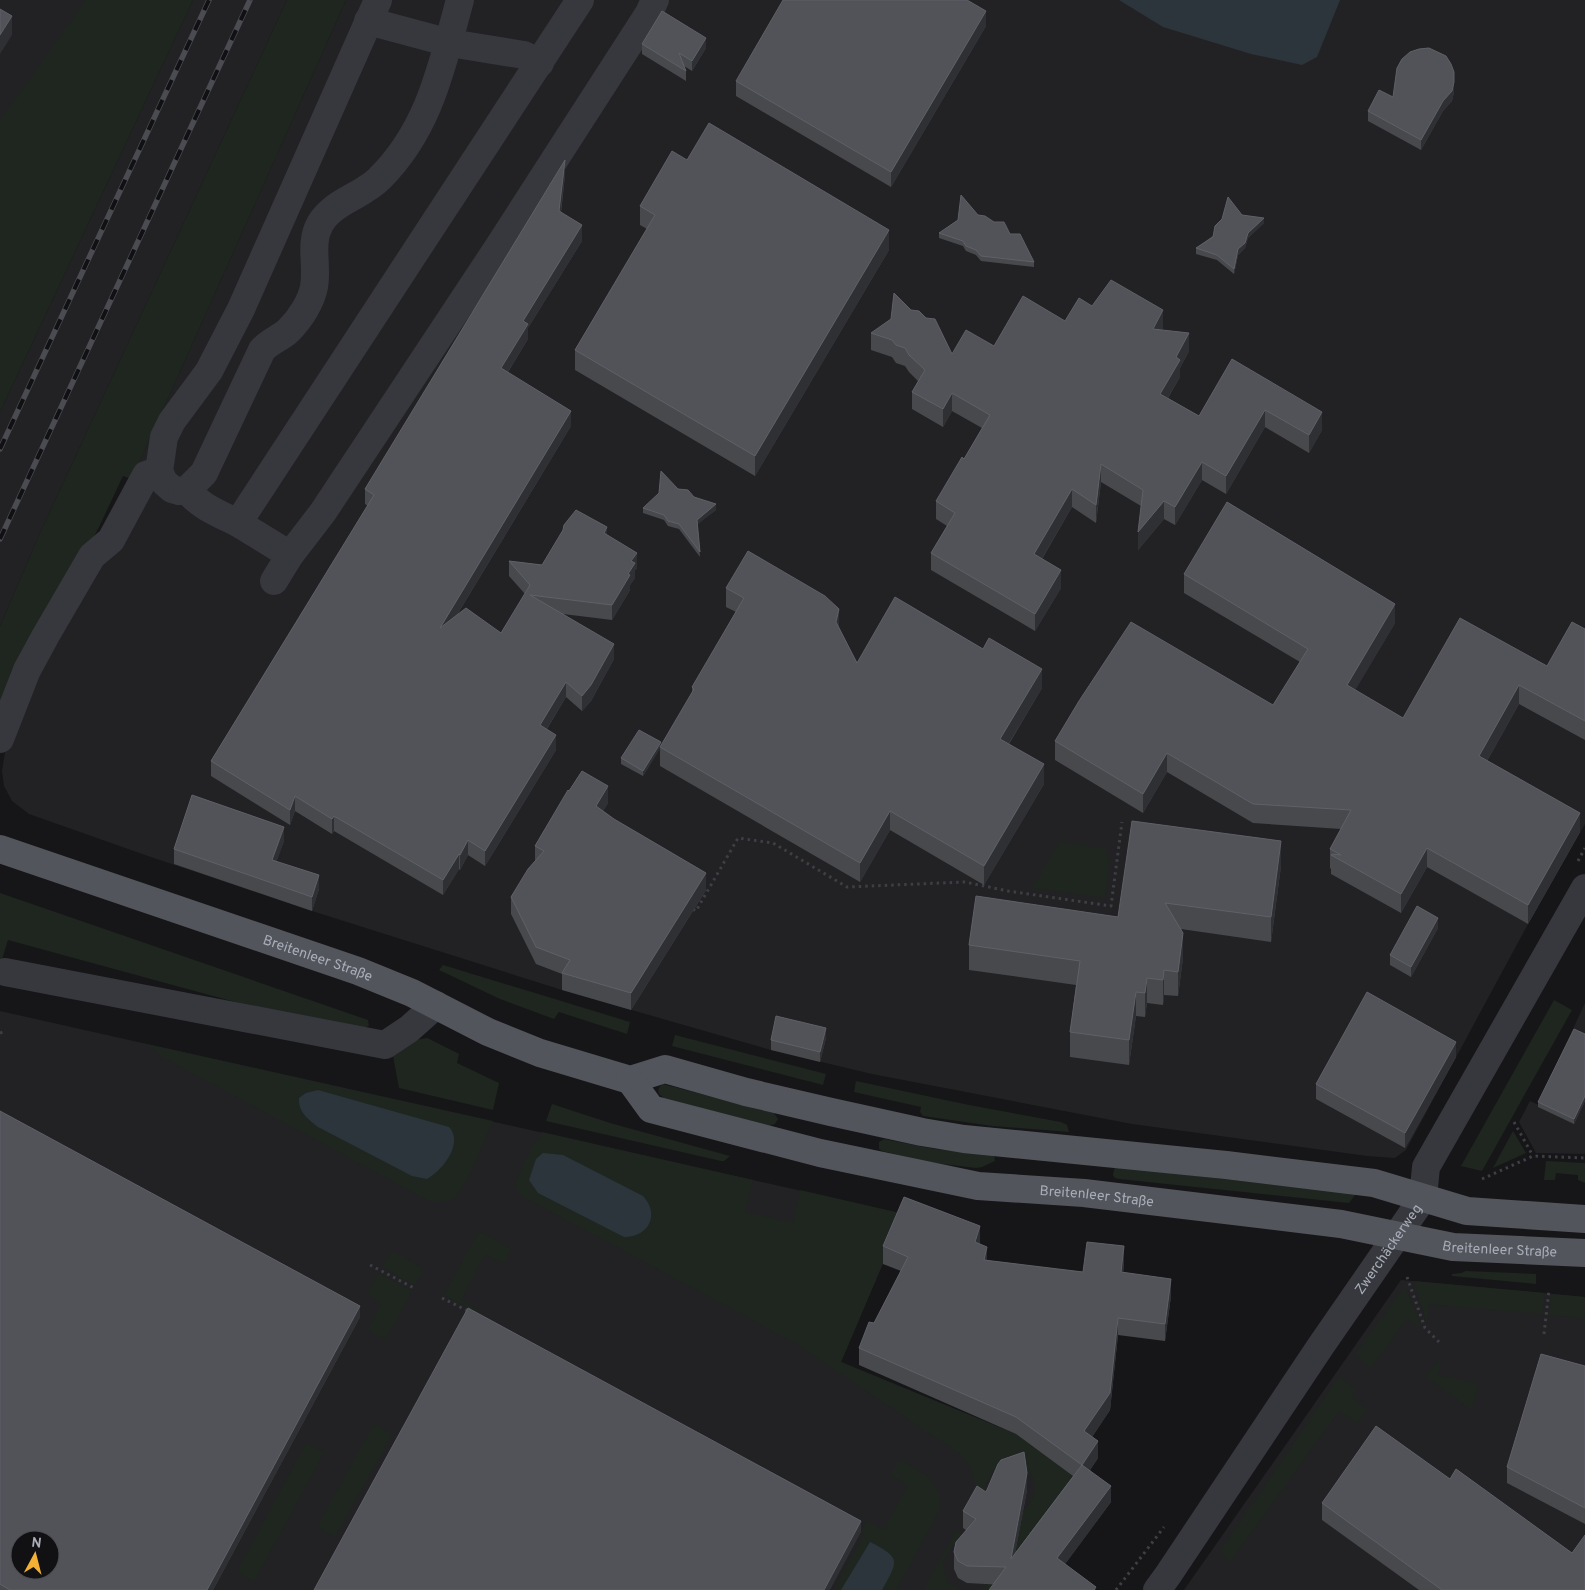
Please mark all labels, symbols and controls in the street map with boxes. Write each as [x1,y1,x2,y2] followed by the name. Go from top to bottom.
[260,932,375,986] street label: Breitenleer Straße
[1039,1183,1155,1211] street label: Breitenleer Straße
[1352,1201,1426,1298] street label: Zwerchäckerweg
[1440,1238,1557,1262] street label: Breitenleer Straße
[10,1530,60,1580] north arrow
[30,1535,42,1553] text: N

